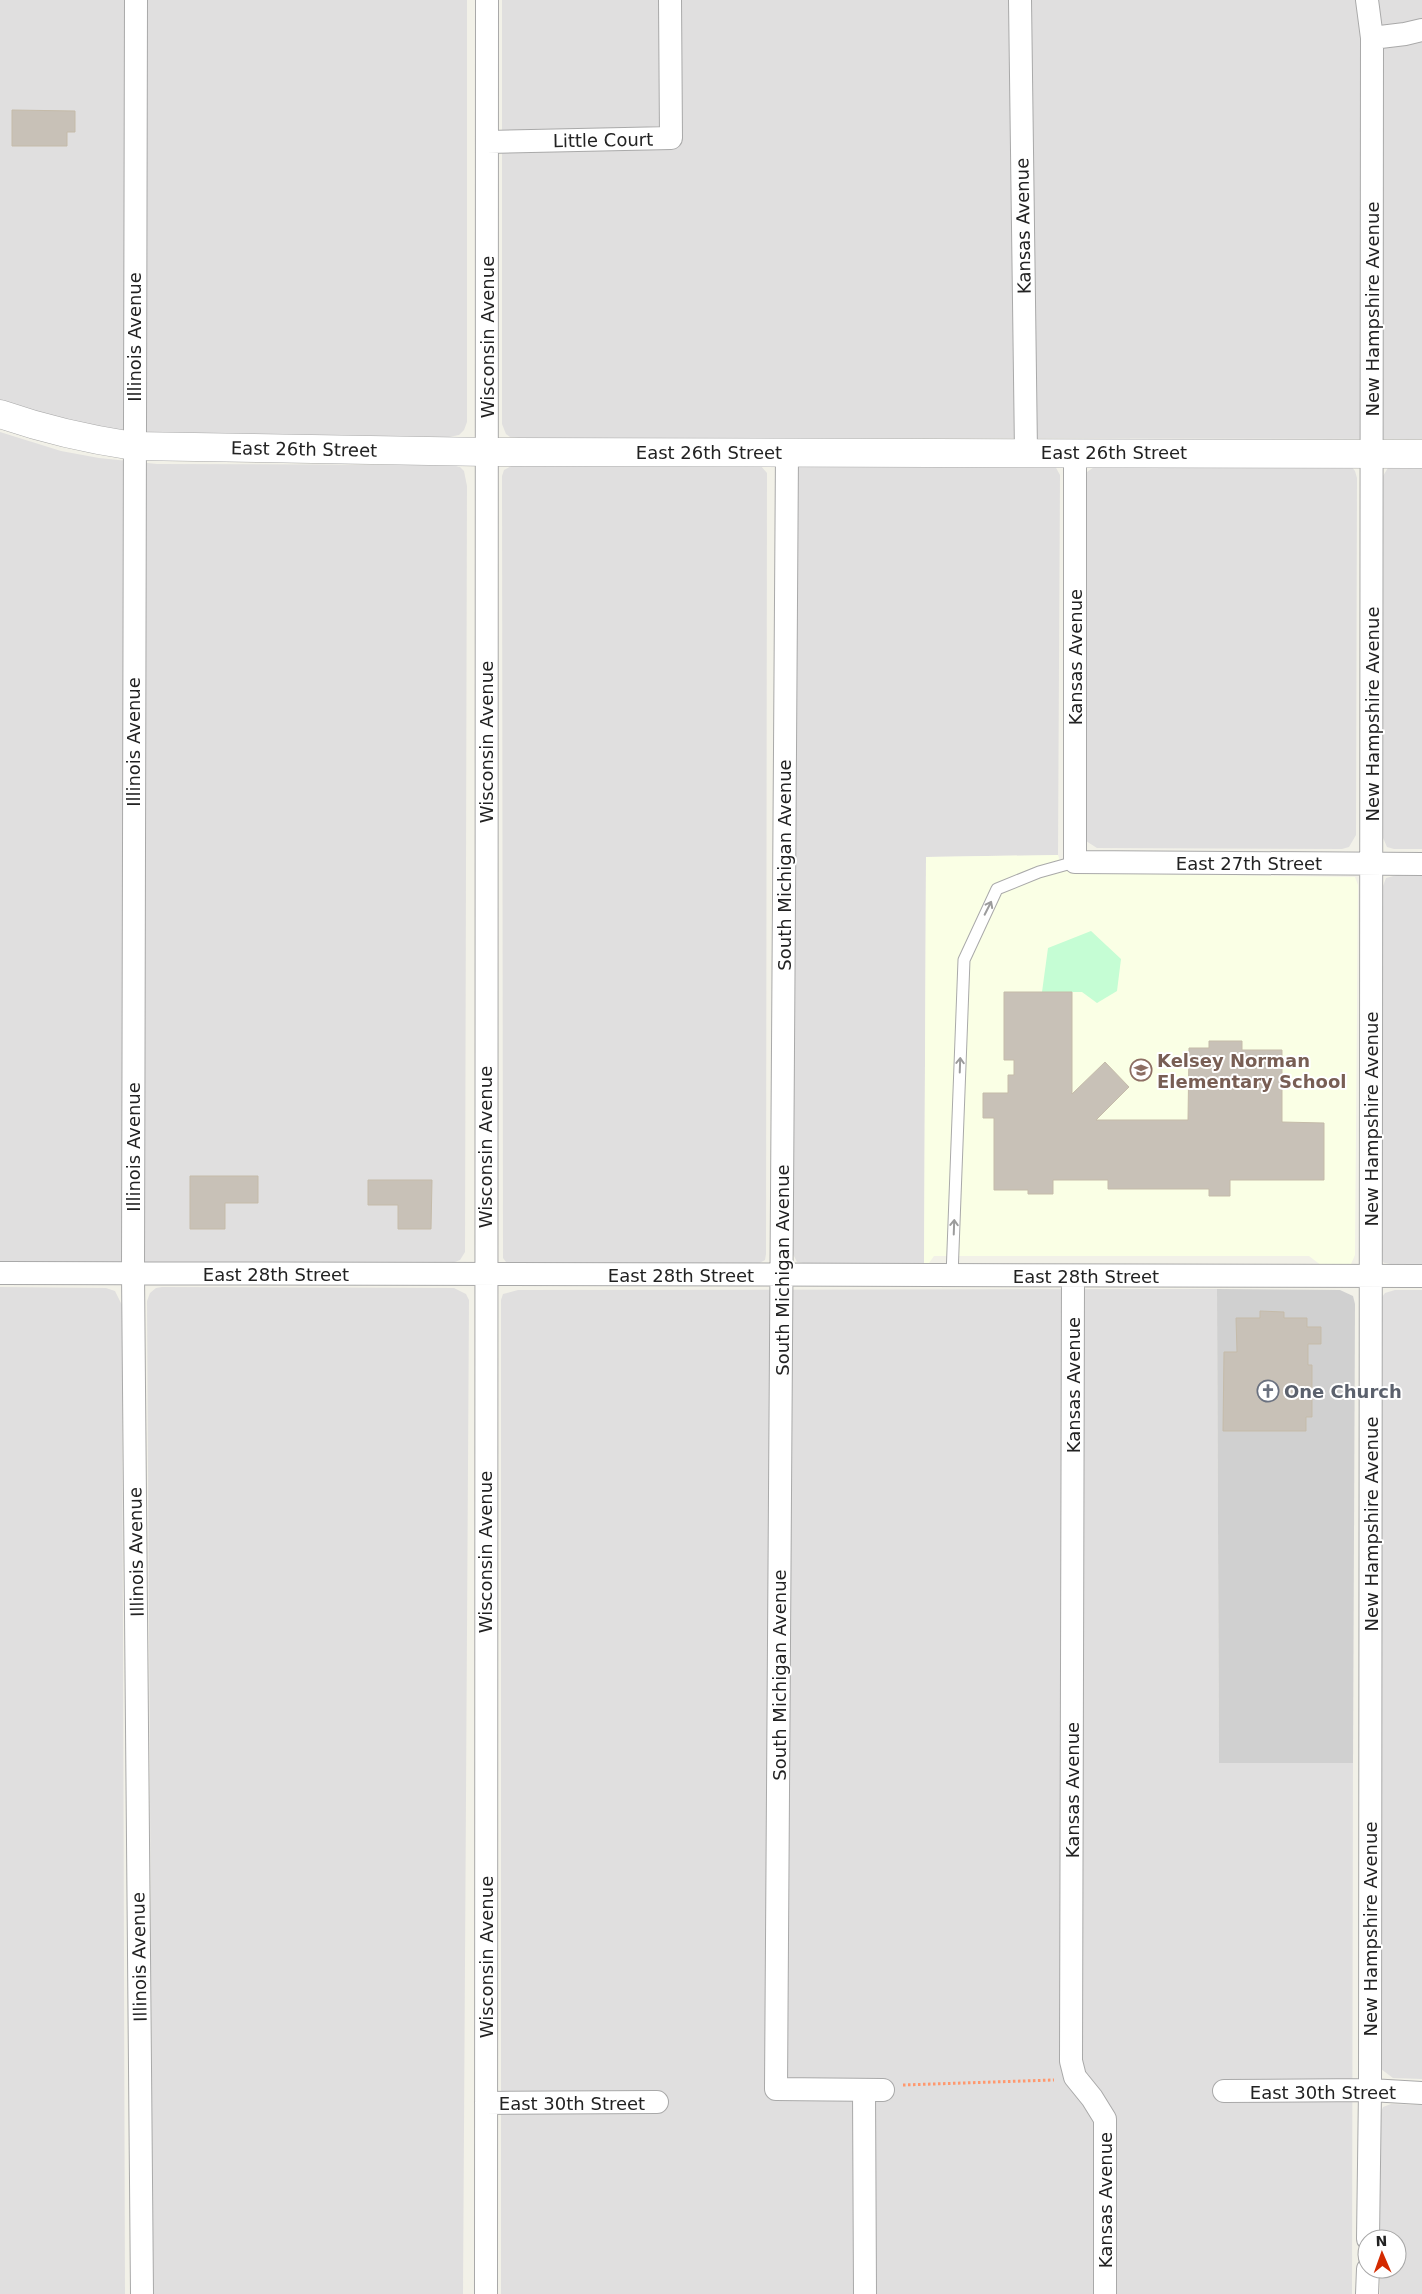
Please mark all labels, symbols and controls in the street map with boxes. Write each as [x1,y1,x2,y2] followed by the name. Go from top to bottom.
[553,129,653,151] street label: Little Court
[1011,158,1035,294] street label: Kansas Avenue
[1362,202,1383,416] street label: New Hampshire Avenue
[477,256,498,418] street label: Wisconsin Avenue
[124,272,145,402] street label: Illinois Avenue
[231,437,377,461] street label: East 26th Street
[636,442,782,463] street label: East 26th Street
[1041,442,1187,463] street label: East 26th Street
[1065,589,1086,725] street label: Kansas Avenue
[1362,607,1383,821] street label: New Hampshire Avenue
[476,661,497,823] street label: Wisconsin Avenue
[123,677,144,807] street label: Illinois Avenue
[774,759,795,971] street label: South Michigan Avenue
[1176,853,1322,874] street label: East 27th Street
[983,900,993,915] one-way arrow
[1361,1012,1382,1226] street label: New Hampshire Avenue
[1157,1050,1346,1092] place label: Kelsey Norman Elementary School
[956,1057,965,1073] one-way arrow
[1129,1058,1153,1082] school or university icon: Kelsey Norman Elementary School
[475,1066,496,1228] street label: Wisconsin Avenue
[123,1082,144,1212] street label: Illinois Avenue
[772,1164,793,1376] street label: South Michigan Avenue
[949,1220,959,1236] one-way arrow
[203,1264,349,1285] street label: East 28th Street
[608,1265,754,1286] street label: East 28th Street
[1013,1266,1159,1287] street label: East 28th Street
[1063,1317,1084,1453] street label: Kansas Avenue
[1256,1379,1280,1403] church icon: One Church
[1284,1381,1402,1402] place label: One Church
[1361,1417,1382,1631] street label: New Hampshire Avenue
[475,1471,496,1633] street label: Wisconsin Avenue
[124,1487,148,1617] street label: Illinois Avenue
[769,1569,790,1781] street label: South Michigan Avenue
[1062,1722,1083,1858] street label: Kansas Avenue
[1360,1822,1381,2036] street label: New Hampshire Avenue
[476,1876,497,2038] street label: Wisconsin Avenue
[127,1892,151,2022] street label: Illinois Avenue
[1250,2082,1396,2103] street label: East 30th Street
[499,2093,645,2114] street label: East 30th Street
[1095,2132,1116,2268] street label: Kansas Avenue
[1357,2229,1407,2279] north arrow
[1375,2233,1388,2249] text: N

